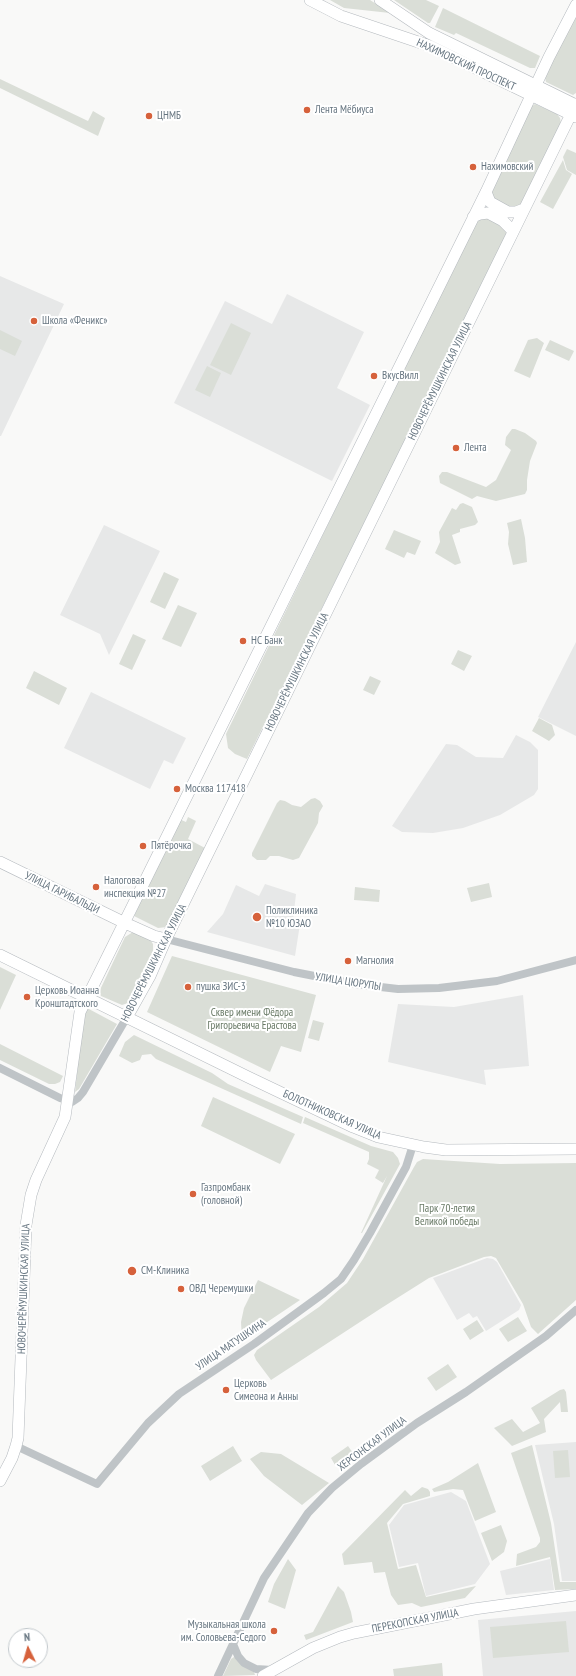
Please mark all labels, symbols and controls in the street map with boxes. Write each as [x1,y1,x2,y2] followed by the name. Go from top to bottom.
[414,36,518,94] street label: НАХИМОВСКИЙ ПРОСПЕКТ
[315,103,374,117] place label: Лента Мёбиуса
[302,105,312,115] marker: Лента Мёбиуса
[157,109,181,123] place label: ЦНМБ
[144,111,154,121] marker: ЦНМБ
[481,160,533,174] place label: Нахимовский
[468,162,478,172] marker: Нахимовский
[42,314,108,328] place label: Школа «Феникс»
[29,316,39,326] marker: Школа «Феникс»
[405,319,475,443] street label: НОВОЧЕРЁМУШКИНСКАЯ УЛИЦА
[382,369,418,383] place label: ВкусВилл
[369,371,379,381] marker: ВкусВилл
[464,441,487,455] place label: Лента
[451,443,461,453] marker: Лента
[262,610,332,734] street label: НОВОЧЕРЁМУШКИНСКАЯ УЛИЦА
[251,634,283,648] place label: НС Банк
[238,636,248,646] marker: НС Банк
[185,782,246,796] place label: Москва 117418
[172,784,182,794] marker: Москва 117418
[151,839,192,853] place label: Пятёрочка
[138,841,148,851] marker: Пятёрочка
[22,869,102,917] street label: УЛИЦА ГАРИБАЛЬДИ
[104,874,166,900] place label: Налоговая инспекция №27
[91,882,101,892] marker: Налоговая инспекция №27
[118,902,190,1024] street label: НОВОЧЕРЁМУШКИНСКАЯ УЛИЦА
[266,904,318,930] place label: Поликлиника №10 ЮЗАО
[251,911,263,923] marker: Поликлиника №10 ЮЗАО
[356,954,394,968] place label: Магнолия
[343,956,353,966] marker: Магнолия
[314,970,382,994] street label: УЛИЦА ЦЮРУПЫ
[196,980,246,994] place label: пушка ЗИС-3
[183,982,193,992] marker: пушка ЗИС-3
[35,984,99,1010] place label: Церковь Иоанна Кронштадтского
[22,992,32,1002] marker: Церковь Иоанна Кронштадтского
[208,1006,296,1032] park label: Сквер имени Фёдора Григорьевича Ерастова
[281,1087,383,1143] street label: БОЛОТНИКОВСКАЯ УЛИЦА
[201,1181,250,1207] place label: Газпромбанк (головной)
[188,1189,198,1199] marker: Газпромбанк (головной)
[415,1202,479,1228] park label: Парк 70-летия Великой победы
[15,1224,33,1354] street label: НОВОЧЕРЁМУШКИНСКАЯ УЛИЦА
[141,1264,189,1278] place label: СМ-Клиника
[126,1265,138,1277] marker: СМ-Клиника
[189,1282,253,1296] place label: ОВД Черемушки
[176,1284,186,1294] marker: ОВД Черемушки
[193,1317,269,1373] street label: УЛИЦА МАТУШКИНА
[234,1377,298,1403] place label: Церковь Симеона и Анны
[221,1385,231,1395] marker: Церковь Симеона и Анны
[335,1414,409,1474] street label: ХЕРСОНСКАЯ УЛИЦА
[371,1606,459,1636] street label: ПЕРЕКОПСКАЯ УЛИЦА
[181,1618,266,1644] place label: Музыкальная школа им. Соловьева-Седого
[269,1626,279,1636] marker: Музыкальная школа им. Соловьева-Седого
[8,1628,48,1668] north arrow
[23,1630,31,1644] text: N

